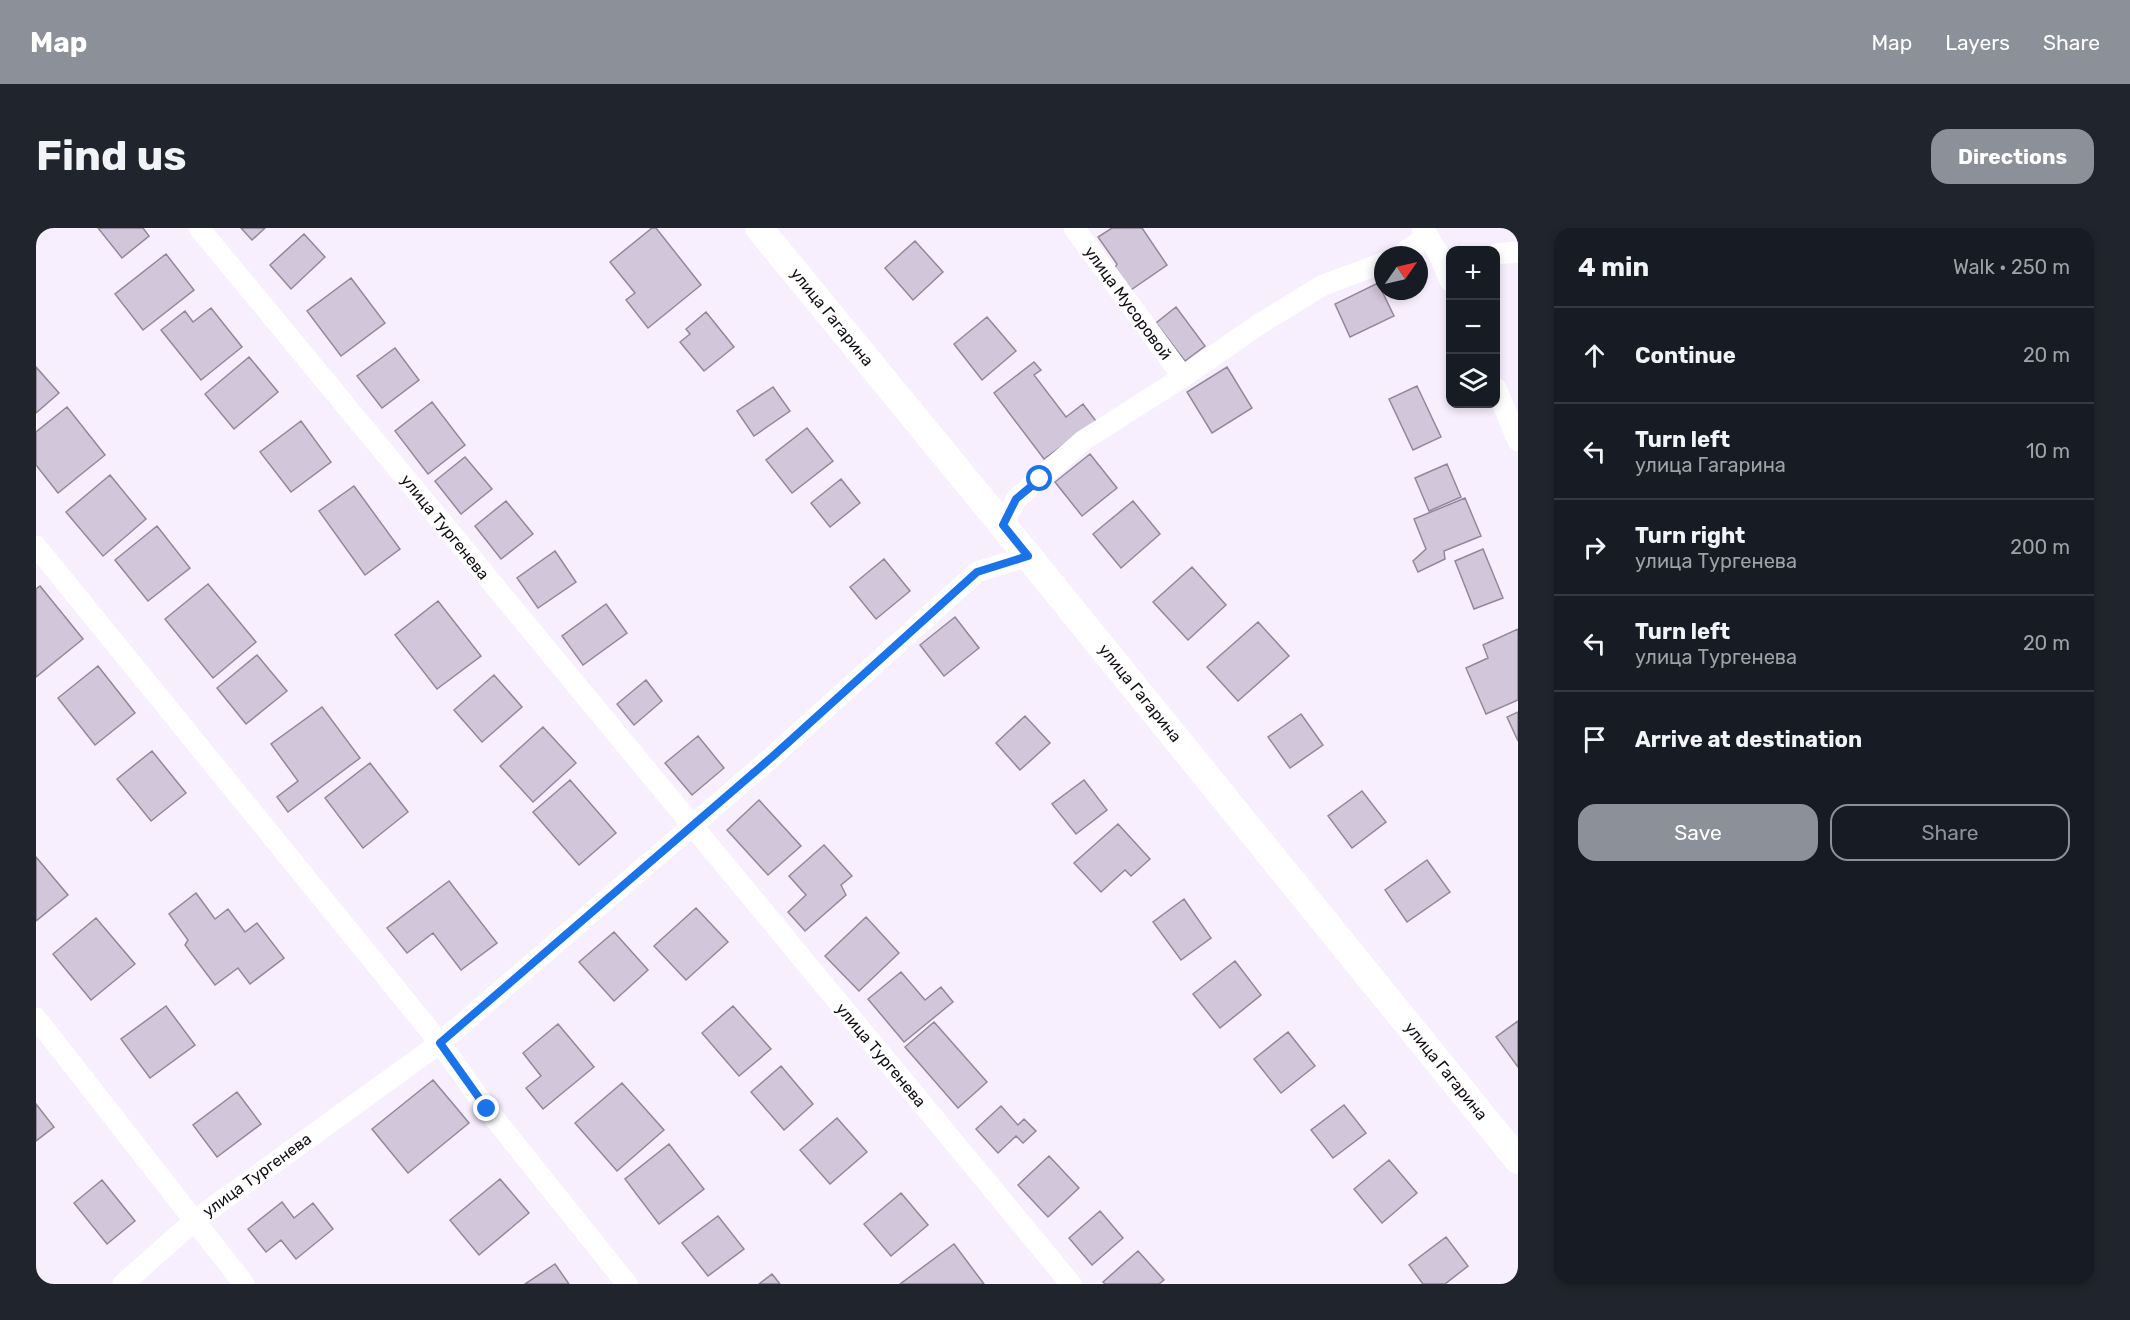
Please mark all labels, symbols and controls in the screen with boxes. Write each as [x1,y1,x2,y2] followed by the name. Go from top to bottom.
[30,26,87,59] text: Map
[1871,30,1912,55] text: Map
[1945,30,2010,55] text: Layers
[2043,30,2100,55] text: Share
[1931,129,2094,184] button: Directions
[36,131,187,181] text: Find us
[1080,242,1176,364] street label: улица Мусоровой
[1374,246,1428,300] north arrow
[1446,246,1500,408] map controls
[1446,246,1500,300] button: +
[1578,252,1649,283] text: 4 min
[1953,255,2070,279] text: Walk · 250 m
[787,264,877,370] street label: улица Гагарина
[1446,300,1500,354] button: −
[1578,339,1611,372] icon: ahead
[1635,342,1736,369] text: Continue
[2023,343,2070,367] text: 20 m
[1446,354,1500,408] button: layers
[1635,426,1730,453] text: Turn left
[1578,435,1611,468] icon: left
[2026,439,2070,463] text: 10 m
[1635,453,1786,477] text: улица Гагарина
[1026,465,1052,491] route start
[397,471,493,583] street label: улица Тургенева
[1635,522,1745,549] text: Turn right
[1578,531,1611,564] icon: right
[2010,535,2070,559] text: 200 m
[1635,549,1797,573] text: улица Тургенева
[1635,618,1730,645] text: Turn left
[1578,627,1611,660] icon: left
[2023,631,2070,655] text: 20 m
[1095,640,1185,746] street label: улица Гагарина
[1635,645,1797,669] text: улица Тургенева
[1578,723,1611,756] icon: arrive
[1635,726,1862,753] text: Arrive at destination
[1578,804,1818,861] button: Save
[1830,804,2070,861] button: Share
[832,999,930,1111] street label: улица Тургенева
[1401,1018,1491,1124] street label: улица Гагарина
[473,1095,499,1121] route end
[199,1129,315,1221] street label: улица Тургенева

